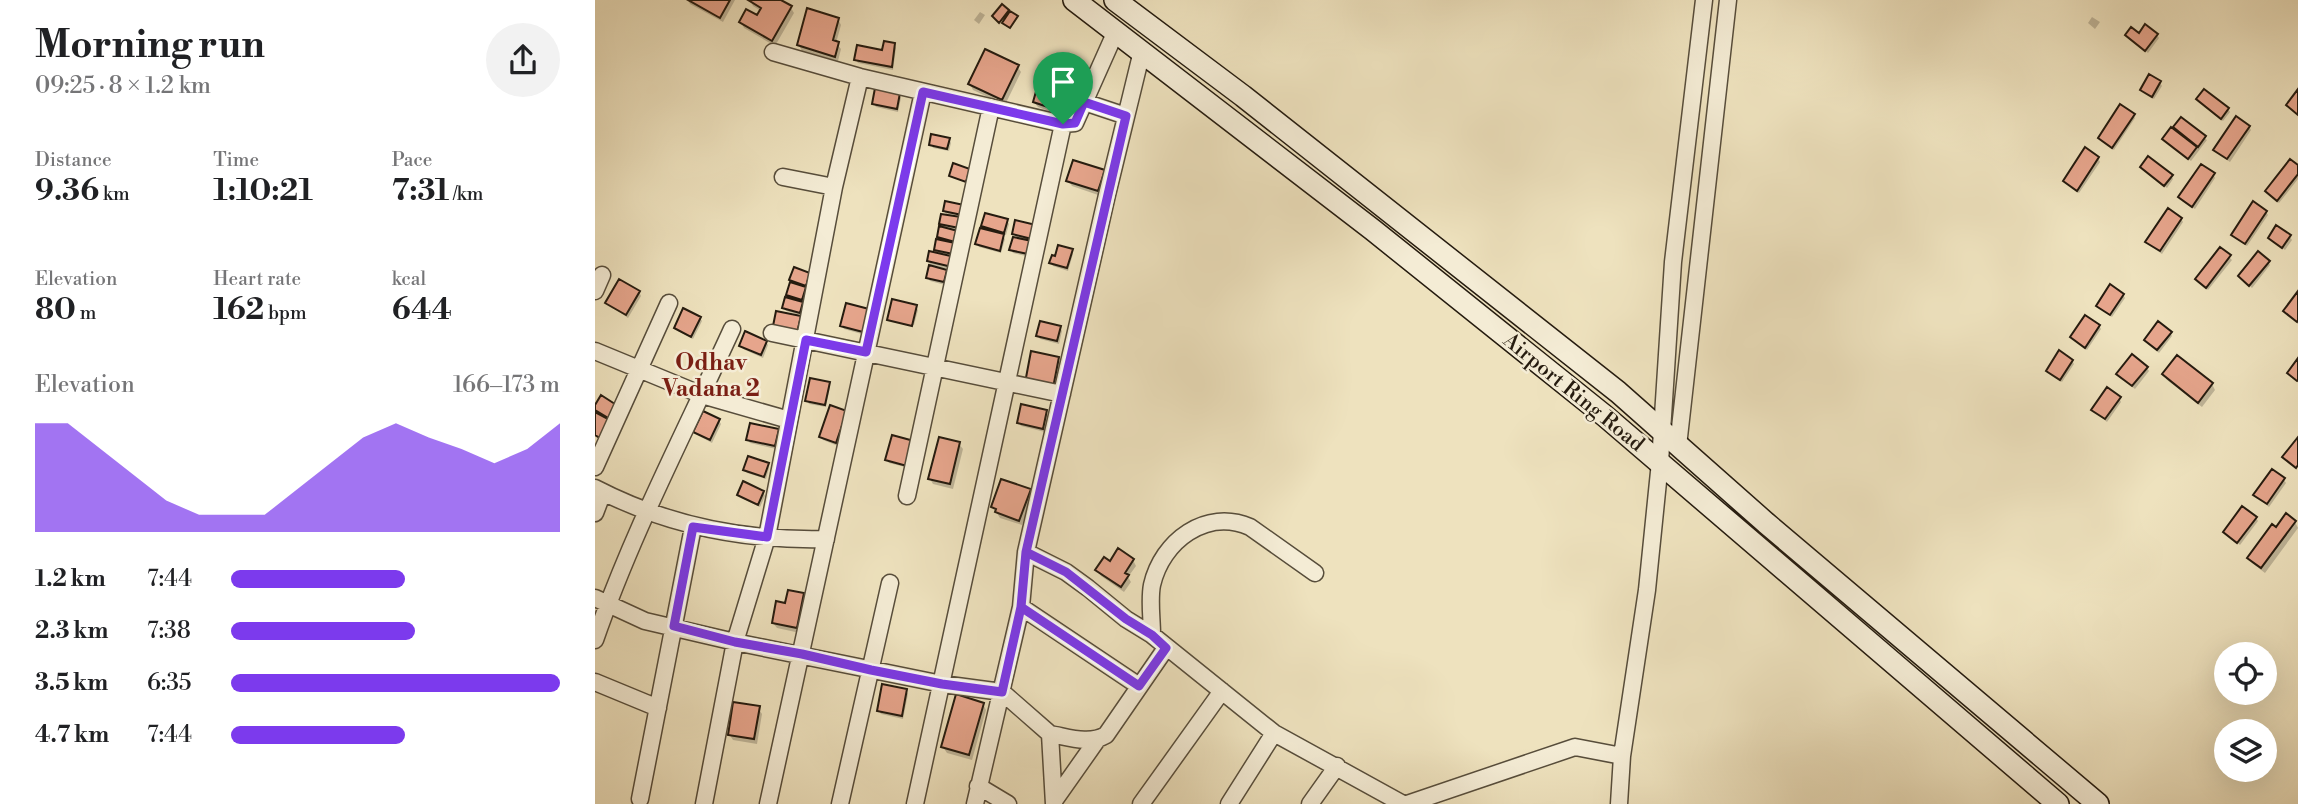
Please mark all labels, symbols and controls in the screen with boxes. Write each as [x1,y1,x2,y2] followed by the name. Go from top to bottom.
[35,22,265,69] text: Morning run
[486,23,560,97] button: share
[1033,52,1093,124] pin
[1044,63,1082,101] icon: arrive
[35,72,211,100] text: 09:25 · 8 × 1.2 km
[35,148,112,172] text: Distance
[213,148,259,172] text: Time
[392,148,432,172] text: Pace
[35,172,99,210] text: 9.36
[213,172,313,210] text: 1:10:21
[392,172,449,210] text: 7:31
[99,182,130,206] text: km
[449,182,483,206] text: /km
[35,267,117,291] text: Elevation
[213,267,301,291] text: Heart rate
[392,267,426,291] text: kcal
[35,291,76,329] text: 80
[213,291,264,329] text: 162
[392,291,452,329] text: 644
[76,301,96,325] text: m
[264,301,307,325] text: bpm
[1497,327,1649,458] street label: Airport Ring Road
[661,349,760,403] district label: Odhav Vadana 2
[35,371,135,399] text: Elevation
[453,371,560,399] text: 166–173 m
[35,565,106,593] text: 1.2 km
[147,565,192,593] text: 7:44
[35,617,108,645] text: 2.3 km
[147,617,191,645] text: 7:38
[2214,642,2277,782] map controls
[2214,642,2277,705] button: locate
[35,669,108,697] text: 3.5 km
[147,669,192,697] text: 6:35
[2214,719,2277,782] button: layers
[35,721,109,749] text: 4.7 km
[147,721,192,749] text: 7:44

